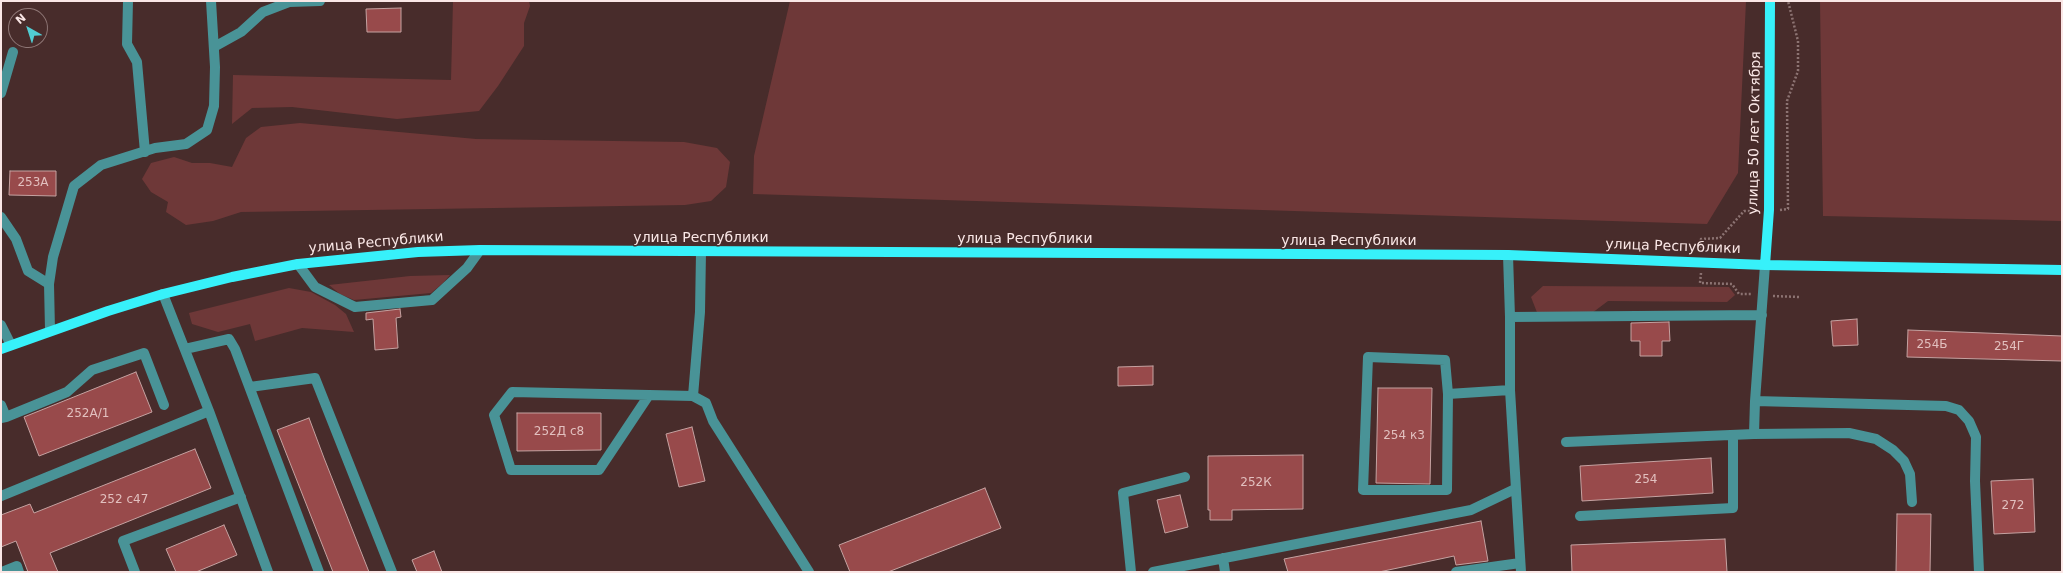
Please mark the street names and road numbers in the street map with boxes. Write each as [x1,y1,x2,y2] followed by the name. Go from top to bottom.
[1745,51,1765,215] street label: улица 50 лет Октября
[308,229,444,257] street label: улица Республики
[633,230,769,246] street label: улица Республики
[957,231,1093,247] street label: улица Республики
[1281,233,1417,249] street label: улица Республики
[1605,236,1741,258] street label: улица Республики

